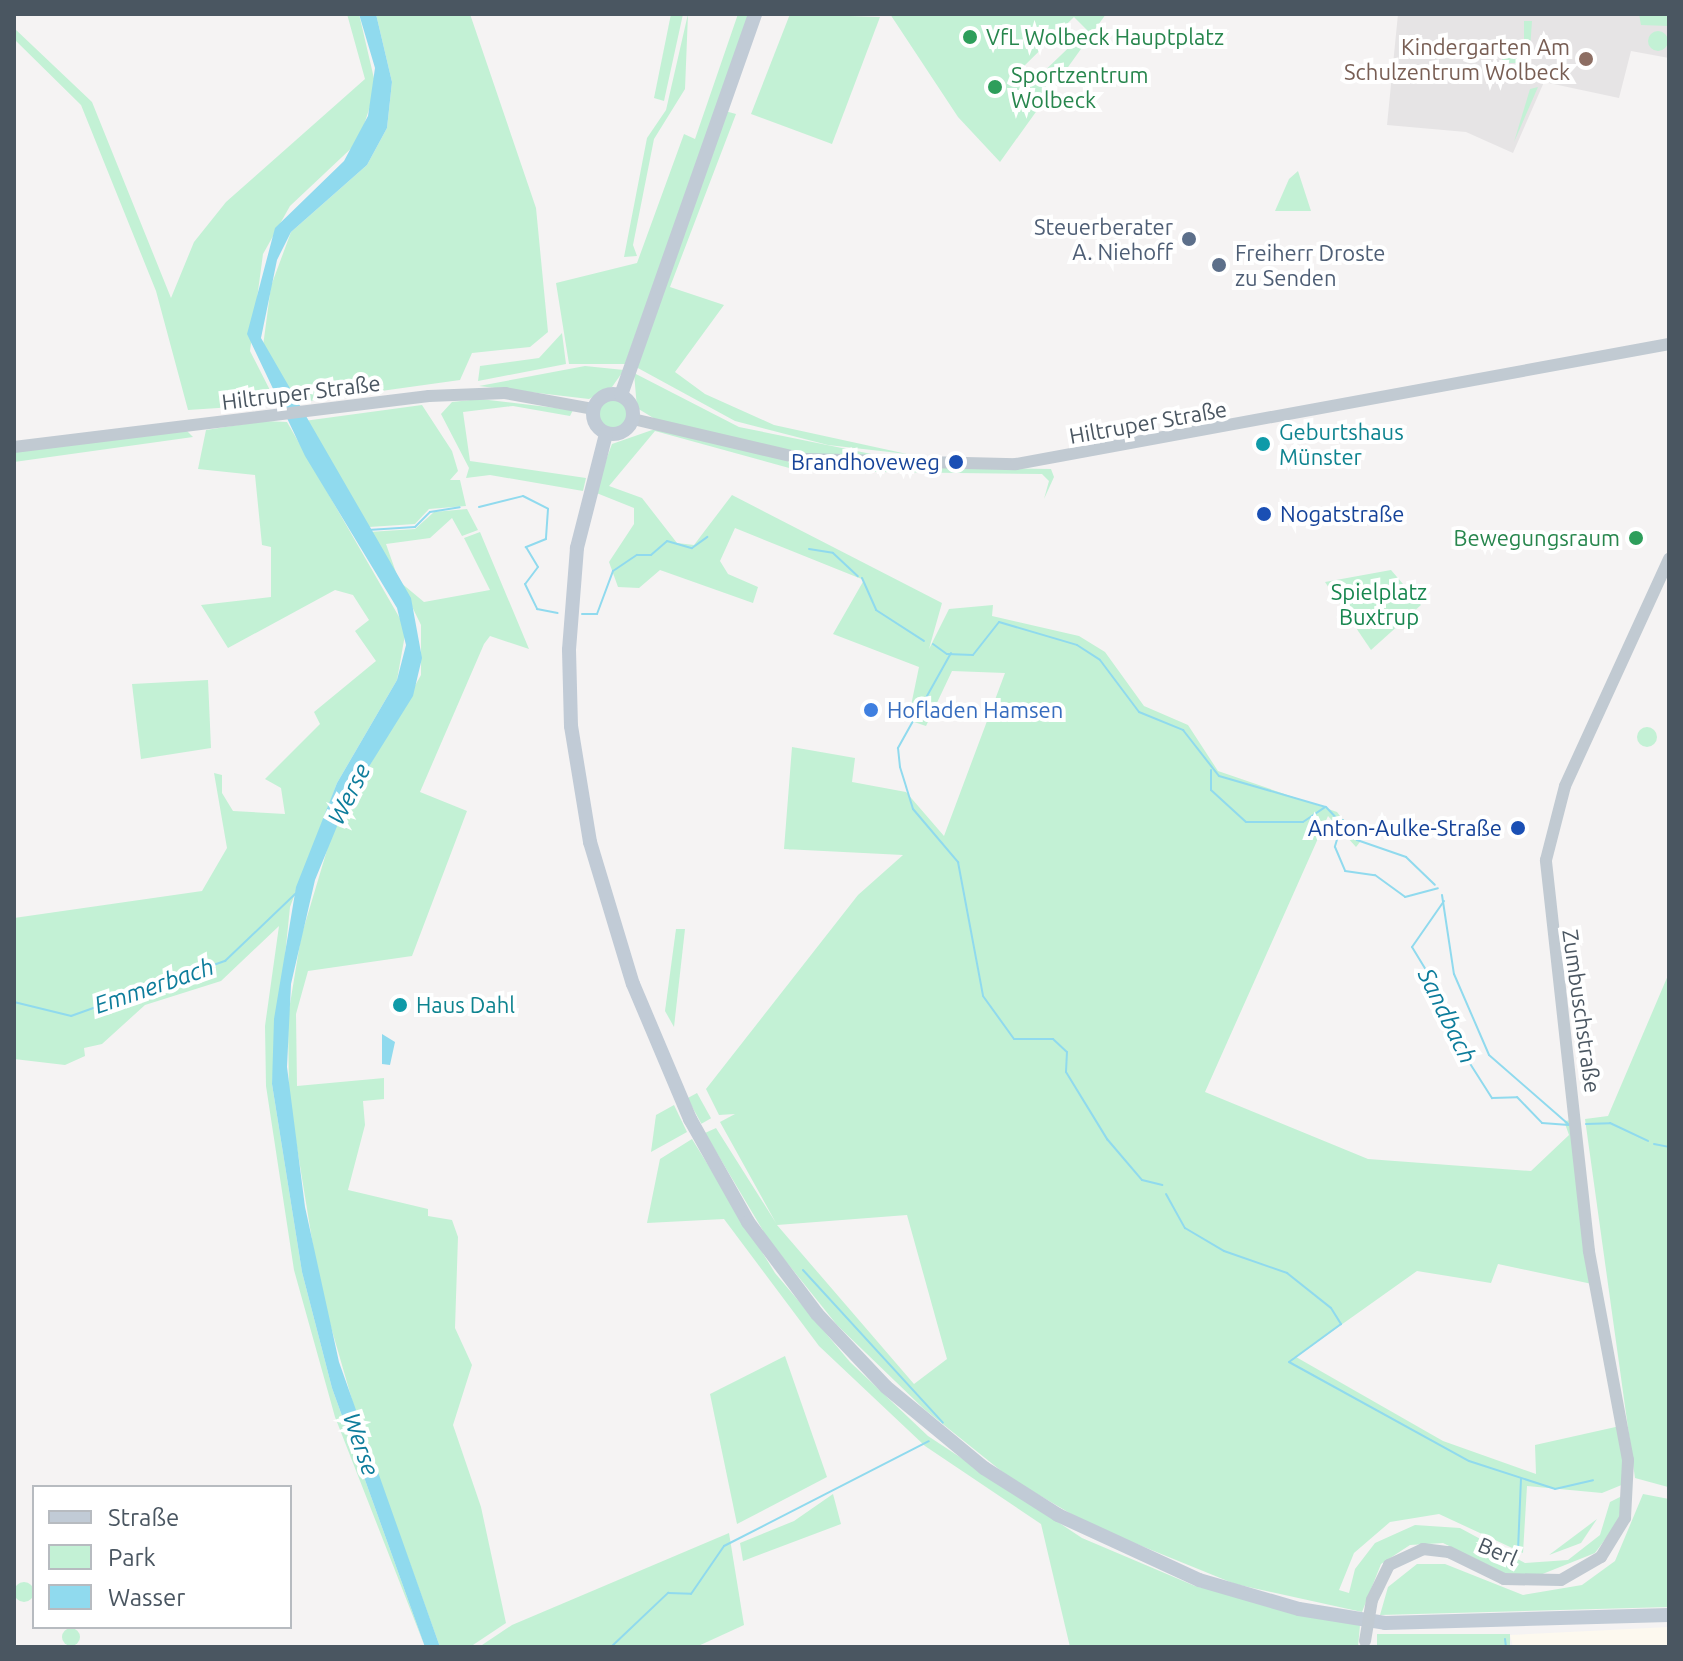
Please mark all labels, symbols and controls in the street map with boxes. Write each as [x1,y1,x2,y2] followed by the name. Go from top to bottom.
[986,24,1224,50] place label: VfL Wolbeck Hauptplatz
[961,28,979,46] marker: VfL Wolbeck Hauptplatz
[1344,33,1570,84] place label: Kindergarten Am Schulzentrum Wolbeck
[1577,50,1595,68] marker: Kindergarten Am Schulzentrum Wolbeck
[1011,61,1148,112] place label: Sportzentrum Wolbeck
[986,78,1004,96] marker: Sportzentrum Wolbeck
[1034,213,1173,264] place label: Steuerberater A. Niehoff
[1180,230,1198,248] marker: Steuerberater A. Niehoff
[1235,239,1385,290] place label: Freiherr Droste zu Senden
[1210,256,1228,274] marker: Freiherr Droste zu Senden
[220,369,382,415] street label: Hiltruper Straße
[1067,395,1229,449] street label: Hiltruper Straße
[1279,418,1404,470] place label: Geburtshaus Münster
[1254,435,1272,453] marker: Geburtshaus Münster
[791,449,940,475] place label: Brandhoveweg
[947,453,965,471] marker: Brandhoveweg
[1280,501,1404,527] place label: Nogatstraße
[1255,505,1273,523] marker: Nogatstraße
[1454,525,1620,551] place label: Bewegungsraum
[1627,529,1645,547] marker: Bewegungsraum
[1331,578,1427,630] park label: Spielplatz Buxtrup
[887,697,1063,723] place label: Hofladen Hamsen
[862,701,880,719] marker: Hofladen Hamsen
[322,759,376,829] water label: Werse
[1308,815,1502,841] place label: Anton-Aulke-Straße
[1509,819,1527,837] marker: Anton-Aulke-Straße
[1557,928,1607,1094] street label: Zumbuschstraße
[90,952,218,1020] water label: Emmerbach
[1412,964,1482,1068] water label: Sandbach
[416,992,515,1018] place label: Haus Dahl
[391,996,409,1014] marker: Haus Dahl
[337,1409,385,1479] water label: Werse
[32,1485,292,1629] legend
[108,1504,179,1531] text: Straße
[1474,1531,1522,1571] street label: Berl
[108,1544,156,1571] text: Park
[108,1584,185,1611] text: Wasser

